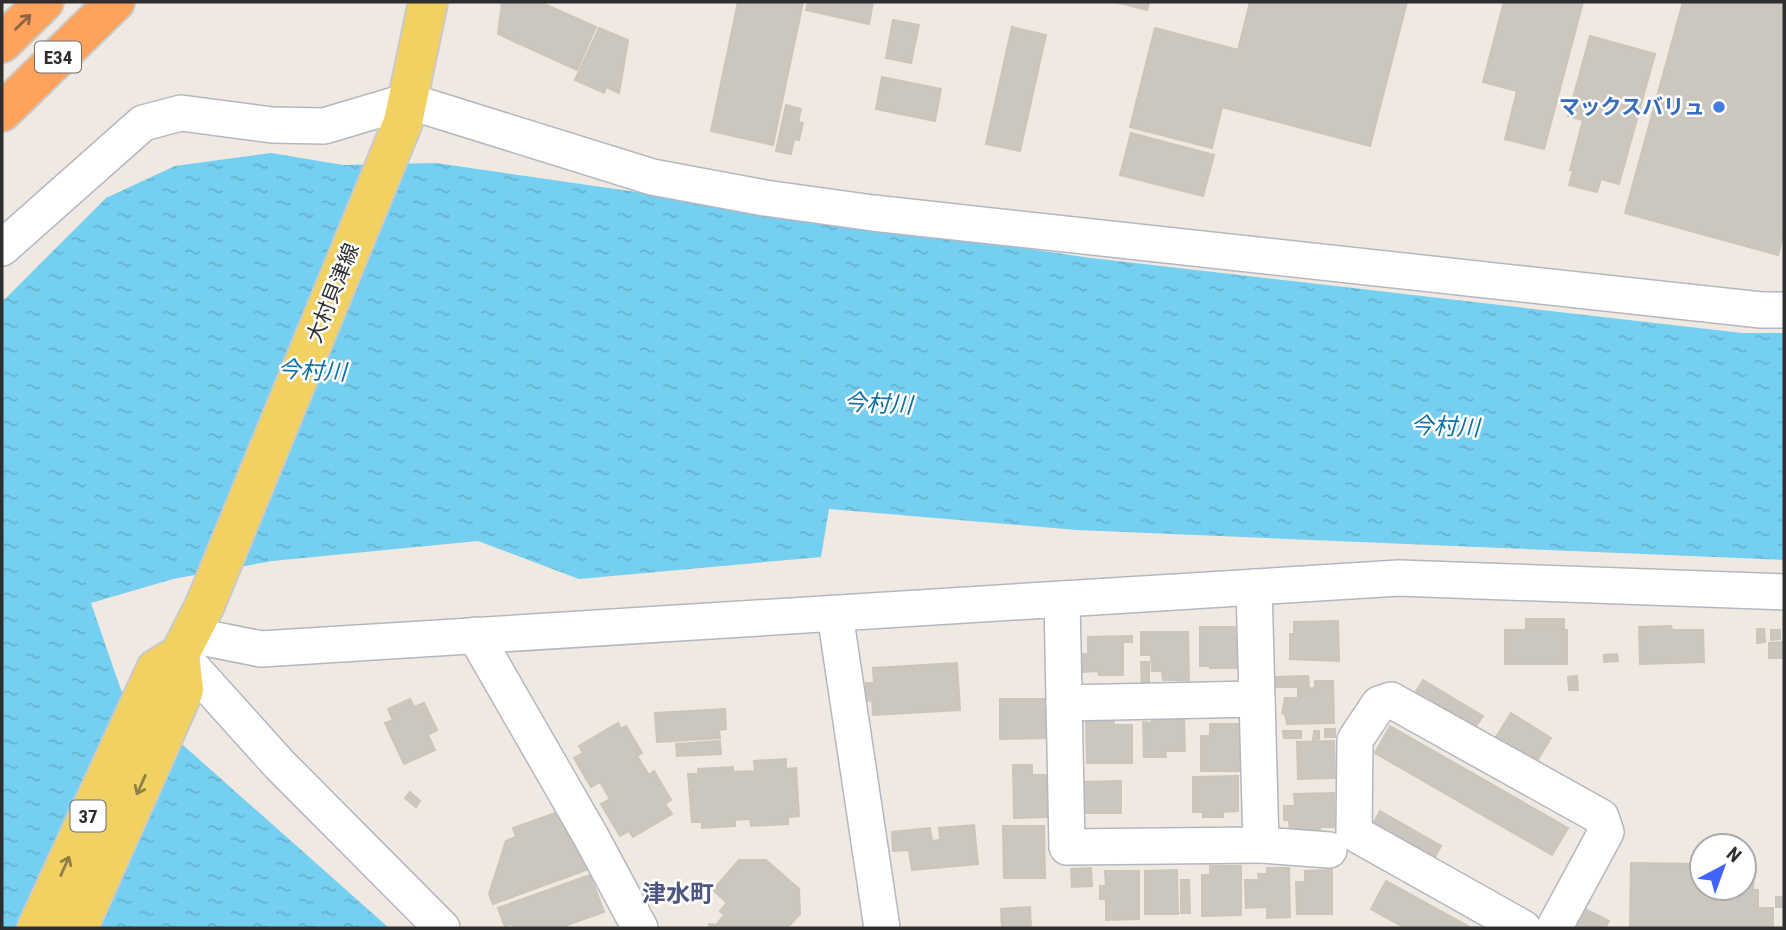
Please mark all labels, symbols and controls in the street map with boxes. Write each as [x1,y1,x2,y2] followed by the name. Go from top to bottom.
[14,14,31,31] one-way arrow
[35,41,81,72] road number: E34
[1559,95,1705,119] place label: マックスバリュ
[1711,99,1727,115] marker: マックスバリュ
[302,240,364,346] street label: 大村貝津線
[277,356,350,386] water label: 今村川
[843,389,916,419] water label: 今村川
[1410,412,1483,442] water label: 今村川
[134,774,147,796] one-way arrow
[70,800,106,832] road number: 37
[1688,832,1758,902] north arrow
[1722,842,1746,867] text: N
[59,856,72,877] one-way arrow
[642,880,714,908] district label: 津水町

